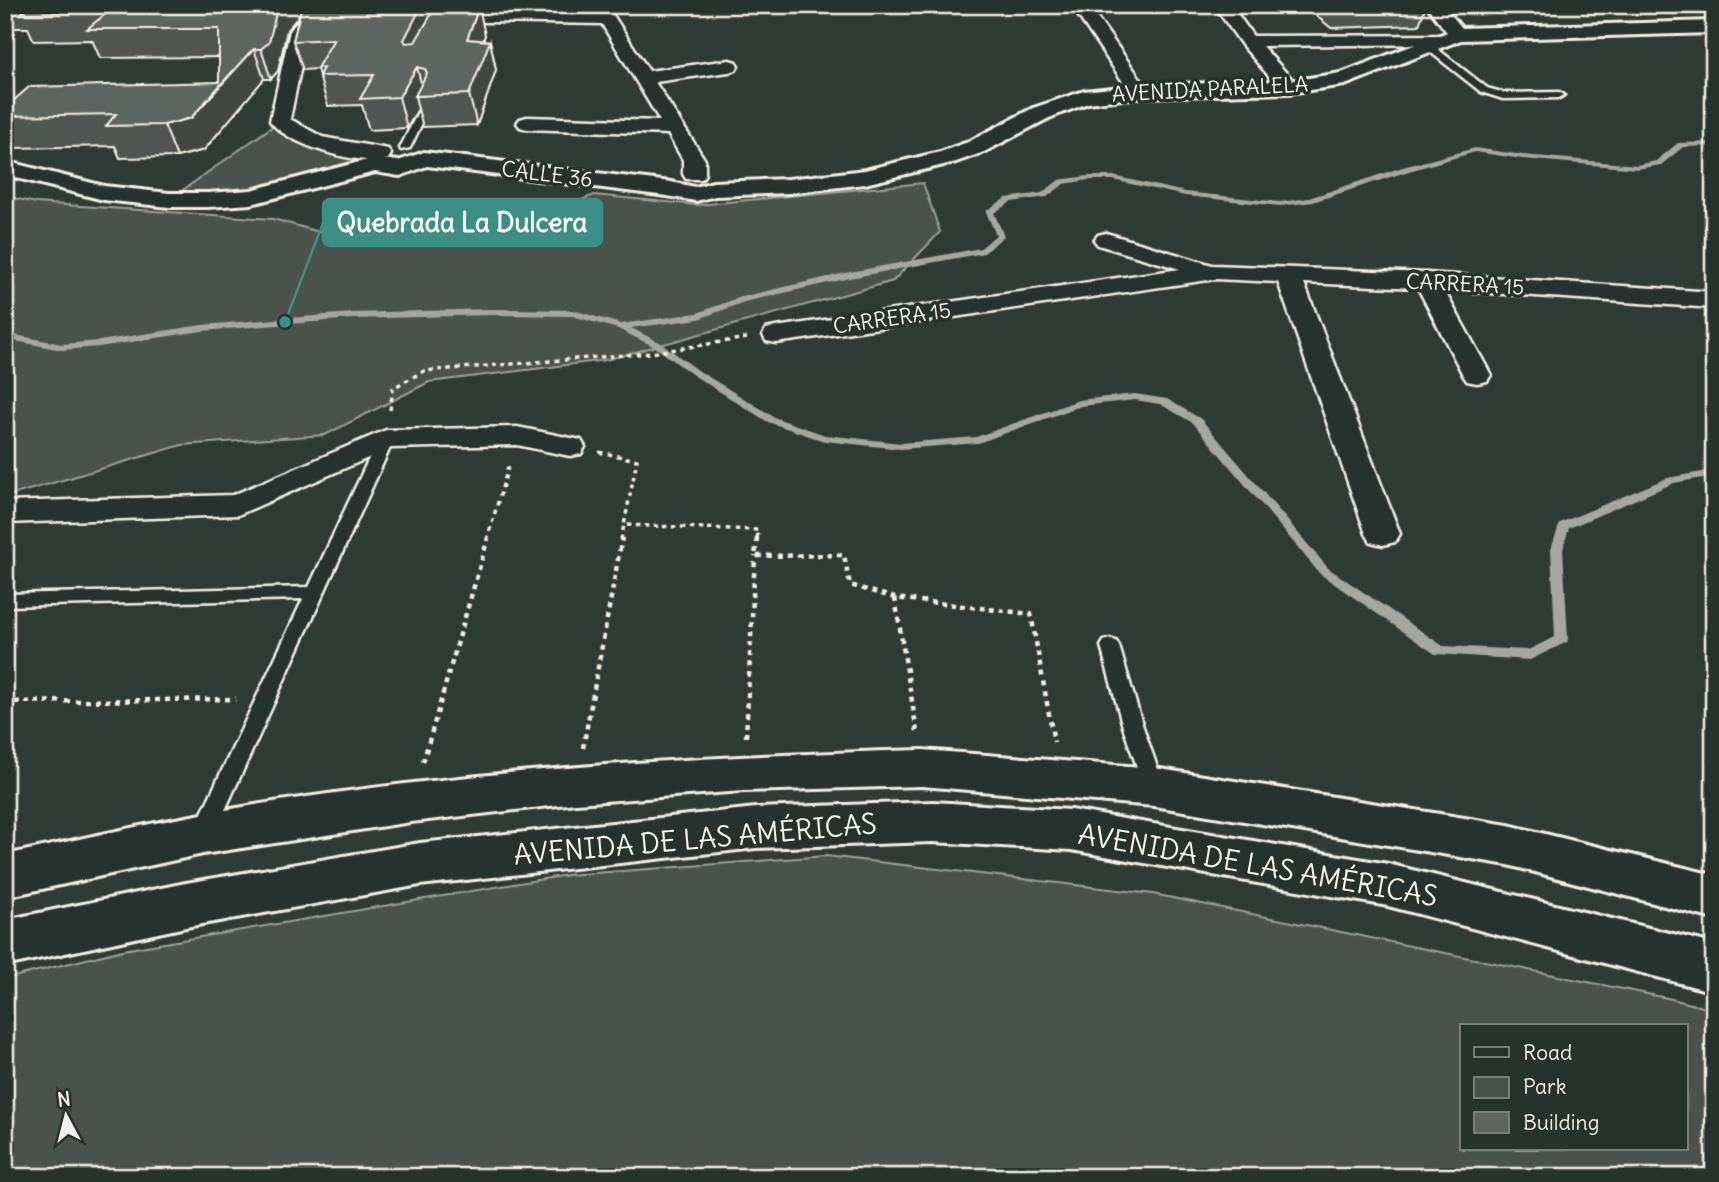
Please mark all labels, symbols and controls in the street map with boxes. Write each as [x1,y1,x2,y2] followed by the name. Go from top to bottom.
[1111,70,1309,108] street label: AVENIDA PARALELA
[500,155,594,193] street label: CALLE 36
[323,199,602,246] callout: Quebrada La Dulcera
[337,206,588,239] text: Quebrada La Dulcera
[1405,267,1525,301] street label: CARRERA 15
[831,296,953,340] street label: CARRERA 15
[512,804,878,873] street label: AVENIDA DE LAS AMÉRICAS
[1076,815,1441,914] street label: AVENIDA DE LAS AMÉRICAS
[1460,1024,1688,1150] legend
[1523,1039,1572,1066] text: Road
[1523,1073,1566,1100] text: Park
[32,1080,102,1150] north arrow
[56,1086,72,1112] text: N
[1523,1109,1599,1136] text: Building

